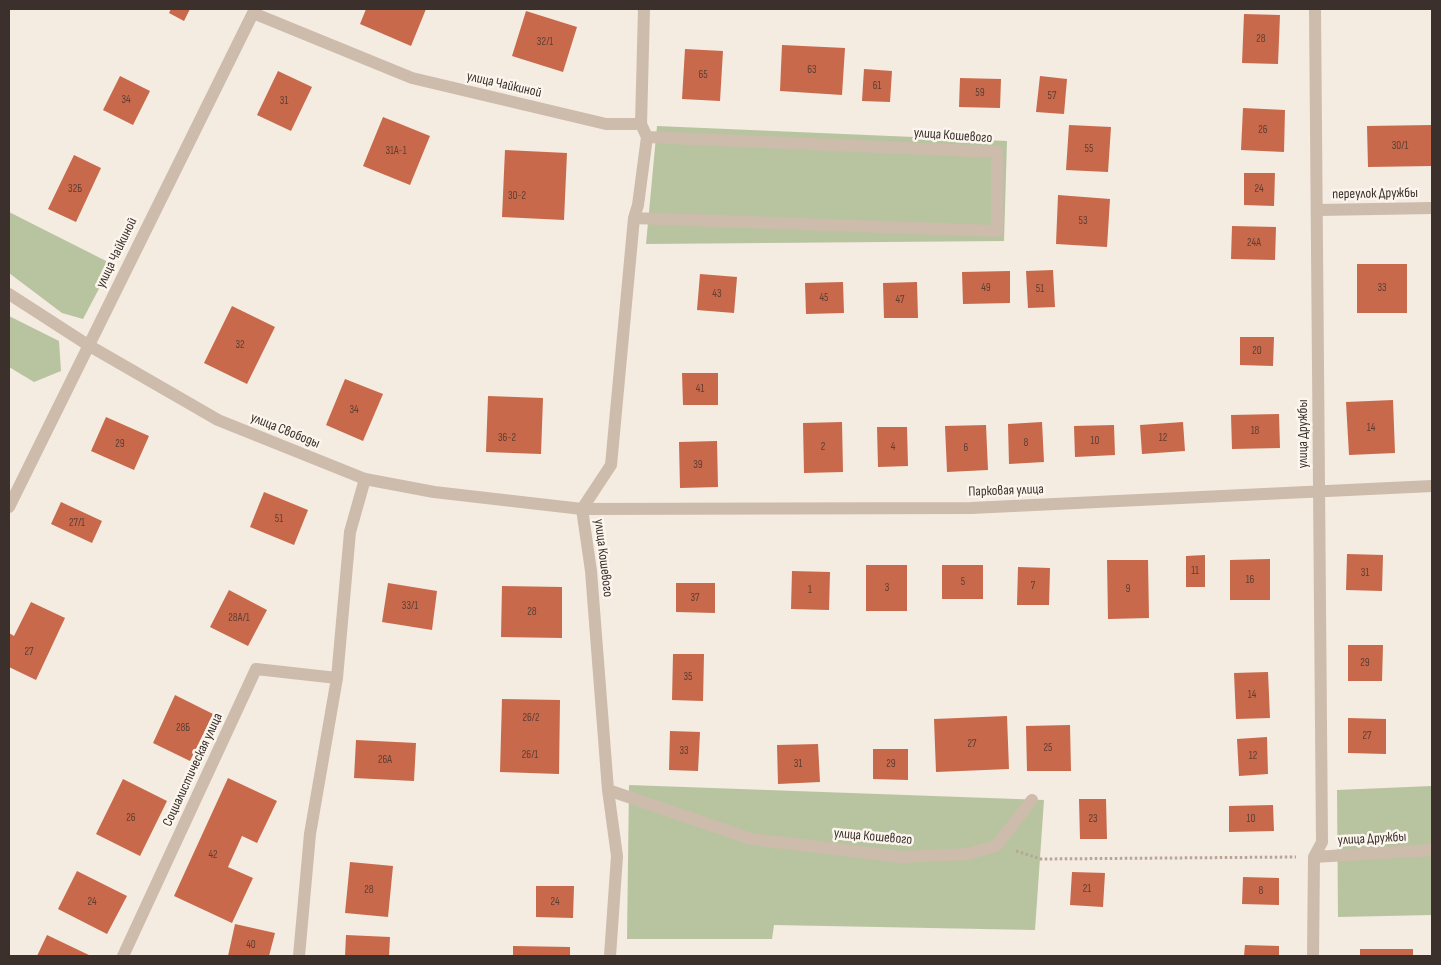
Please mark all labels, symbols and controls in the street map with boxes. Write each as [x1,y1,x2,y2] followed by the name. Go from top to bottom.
[1256,32,1266,46] house number: 28
[537,35,553,49] house number: 32/1
[807,63,817,77] house number: 63
[465,68,543,102] street label: улица Чайкиной
[698,68,708,82] house number: 65
[873,79,881,93] house number: 61
[975,86,985,100] house number: 59
[1048,89,1056,103] house number: 57
[121,93,131,107] house number: 34
[280,94,288,108] house number: 31
[1258,123,1268,137] house number: 26
[913,125,993,147] street label: улица Кошевого
[1392,139,1408,153] house number: 30/1
[1085,142,1093,156] house number: 55
[386,144,406,158] house number: 31А-1
[68,182,82,196] house number: 32Б
[1254,182,1264,196] house number: 24
[1332,185,1418,203] street label: переулок Дружбы
[508,189,526,203] house number: 30-2
[1078,214,1088,228] house number: 53
[93,215,141,291] street label: улица Чайкиной
[1247,236,1261,250] house number: 24А
[981,281,991,295] house number: 49
[1377,281,1387,295] house number: 33
[1036,282,1044,296] house number: 51
[712,287,722,301] house number: 43
[819,291,829,305] house number: 45
[896,293,904,307] house number: 47
[235,338,245,352] house number: 32
[1252,344,1262,358] house number: 20
[696,382,704,396] house number: 41
[1295,400,1311,468] street label: улица Дружбы
[349,403,359,417] house number: 34
[248,409,322,453] street label: улица Свободы
[1367,421,1375,435] house number: 14
[1251,424,1259,438] house number: 18
[498,431,516,445] house number: 36-2
[1159,431,1167,445] house number: 12
[1091,434,1099,448] house number: 10
[1024,436,1028,450] house number: 8
[115,437,125,451] house number: 29
[821,440,825,454] house number: 2
[891,440,895,454] house number: 4
[964,441,968,455] house number: 6
[693,458,703,472] house number: 39
[968,481,1044,501] street label: Парковая улица
[275,512,283,526] house number: 51
[69,516,85,530] house number: 27/1
[590,518,616,598] street label: улица Кошевого
[1191,564,1199,578] house number: 11
[1361,566,1369,580] house number: 31
[1246,573,1254,587] house number: 16
[961,575,965,589] house number: 5
[1031,579,1035,593] house number: 7
[885,581,889,595] house number: 3
[1126,582,1130,596] house number: 9
[808,583,812,597] house number: 1
[690,591,700,605] house number: 37
[402,599,418,613] house number: 33/1
[527,605,537,619] house number: 28
[228,611,250,625] house number: 28А/1
[25,645,33,659] house number: 27
[1360,656,1370,670] house number: 29
[683,670,693,684] house number: 35
[1248,688,1256,702] house number: 14
[159,711,227,829] street label: Социалистическая улица
[522,711,540,725] house number: 26/2
[176,721,190,735] house number: 28Б
[1363,729,1371,743] house number: 27
[968,737,976,751] house number: 27
[1044,741,1052,755] house number: 25
[679,744,689,758] house number: 33
[522,748,538,762] house number: 26/1
[1249,749,1257,763] house number: 12
[378,753,392,767] house number: 26А
[794,757,802,771] house number: 31
[886,757,896,771] house number: 29
[126,811,136,825] house number: 26
[1088,812,1098,826] house number: 23
[1247,812,1255,826] house number: 10
[833,825,913,849] street label: улица Кошевого
[1337,829,1407,849] street label: улица Дружбы
[208,848,218,862] house number: 42
[1083,882,1091,896] house number: 21
[364,883,374,897] house number: 28
[1259,884,1263,898] house number: 8
[87,895,97,909] house number: 24
[550,895,560,909] house number: 24
[246,938,256,952] house number: 40

